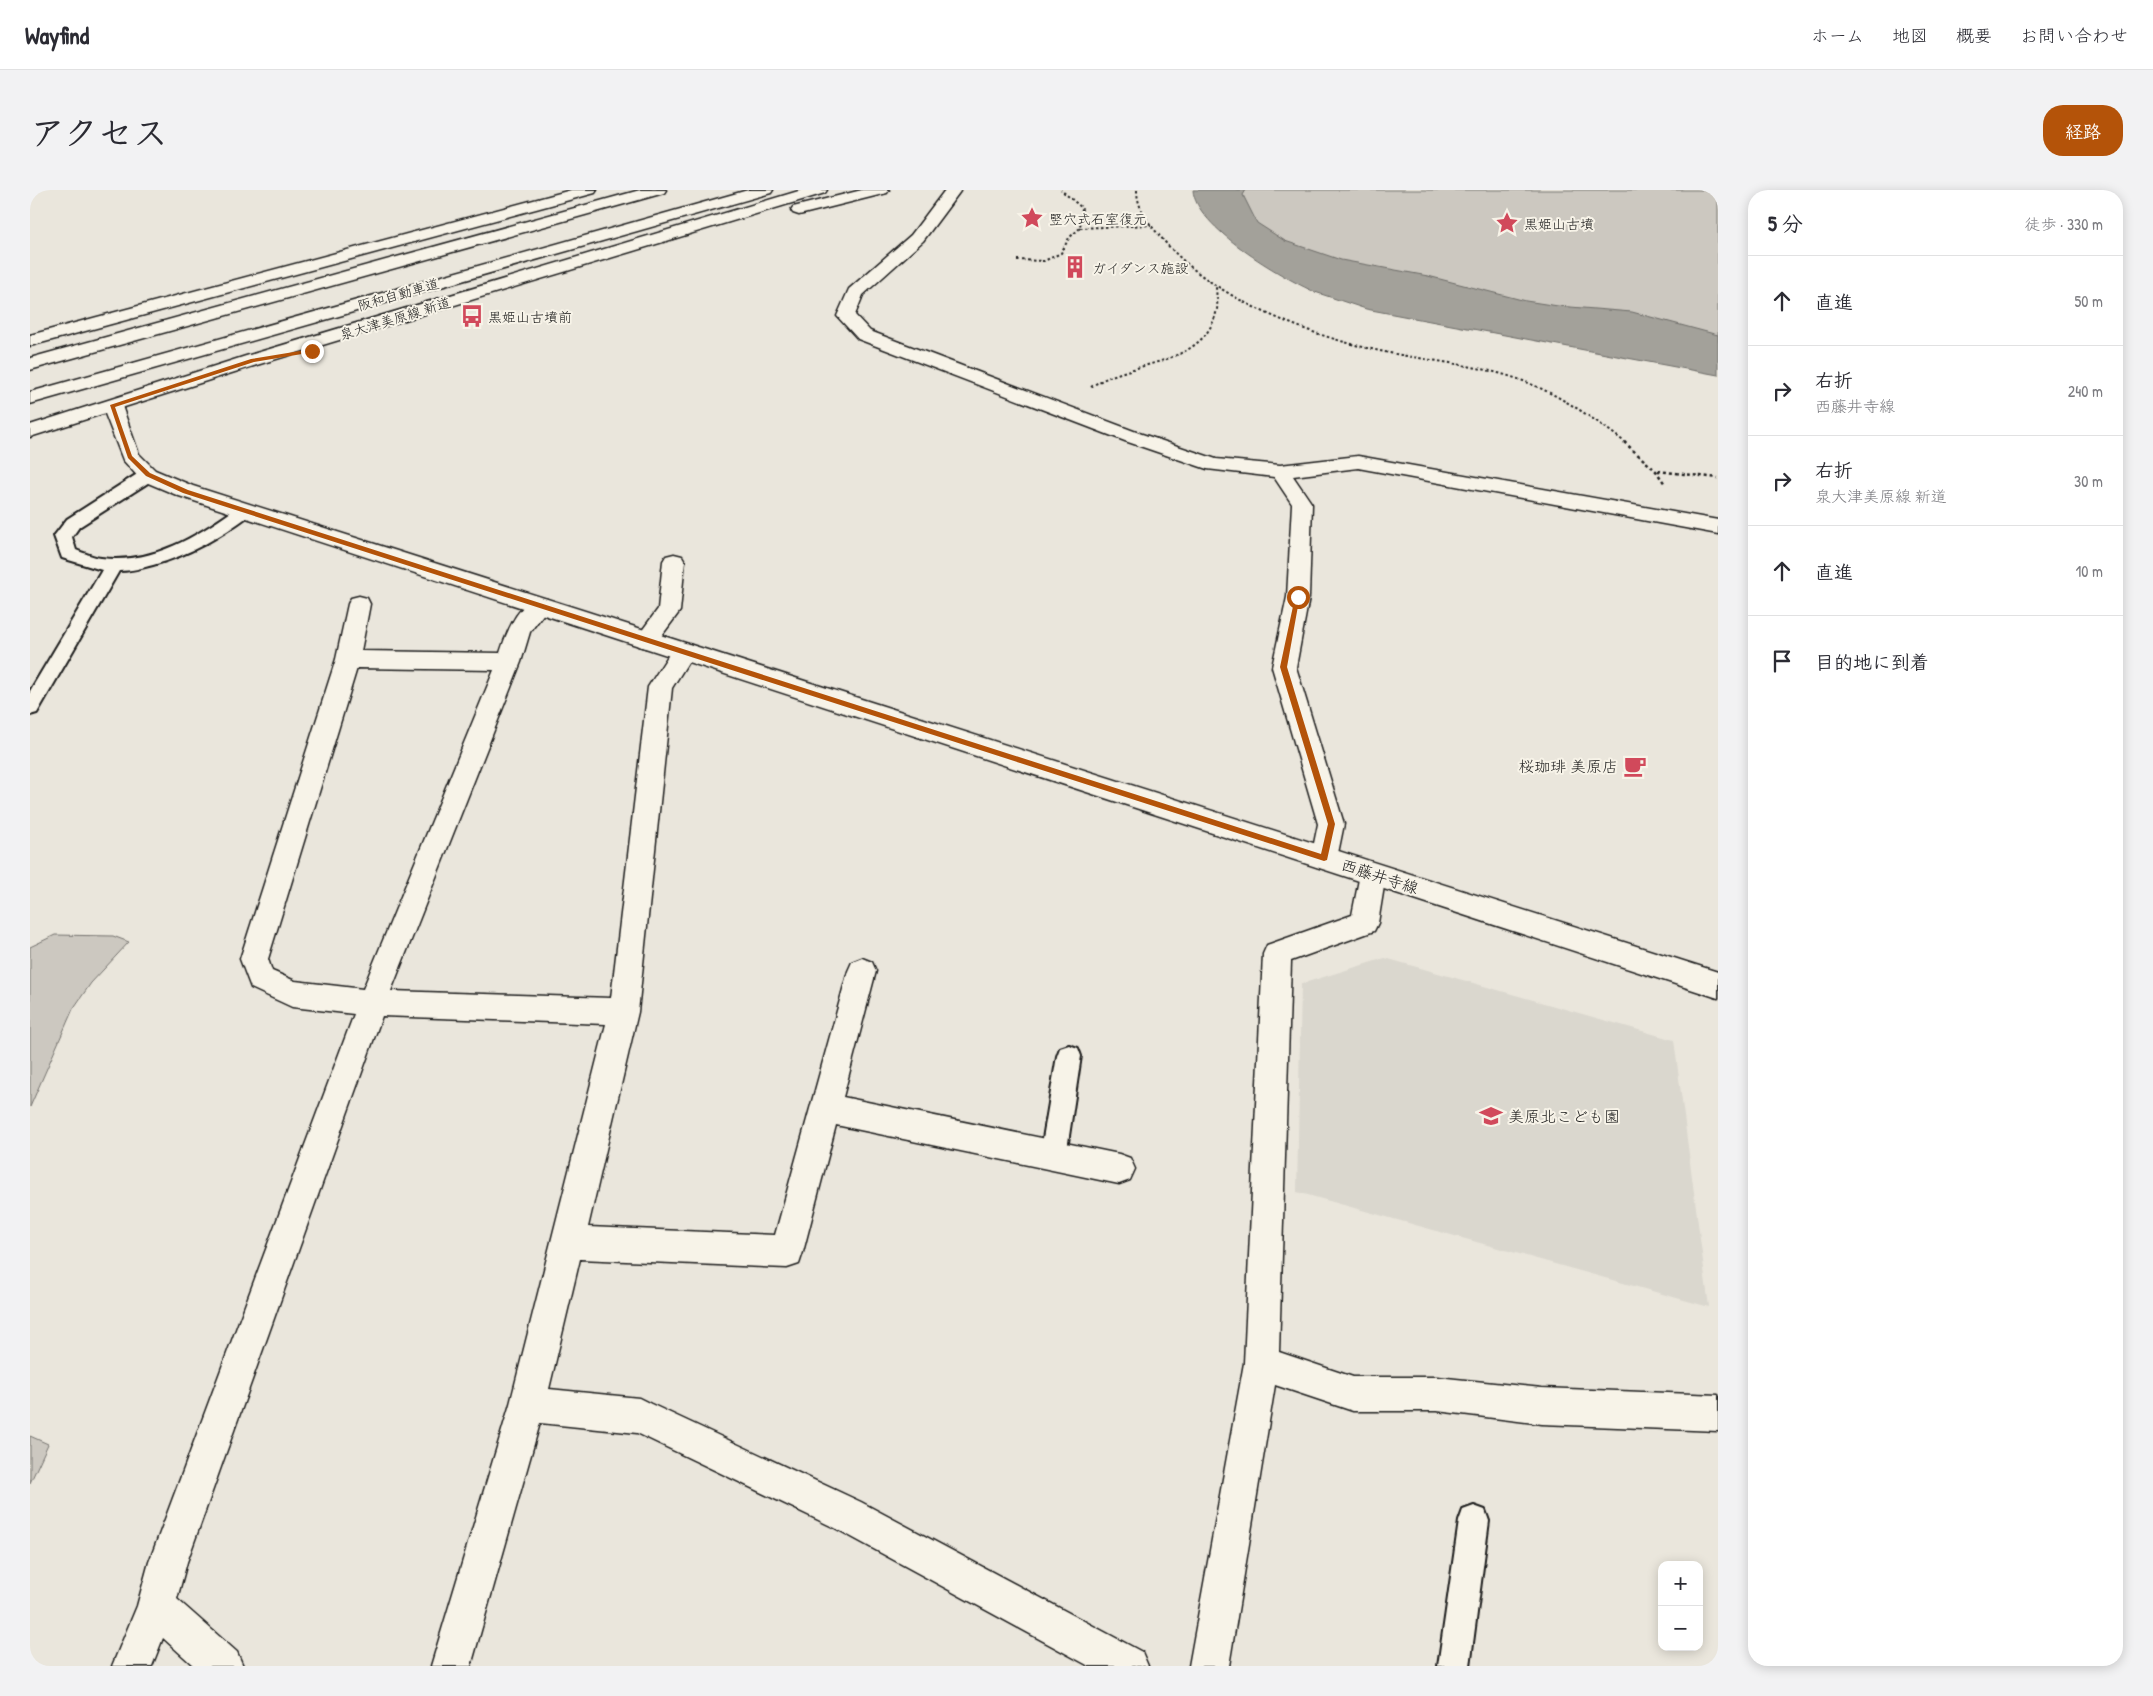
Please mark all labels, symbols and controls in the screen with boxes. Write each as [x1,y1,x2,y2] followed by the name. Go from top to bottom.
[25,19,89,51] text: Wayfind
[1811,23,1864,48] text: ホーム
[1892,23,1928,48] text: 地図
[1956,23,1992,48] text: 概要
[2020,23,2128,48] text: お問い合わせ
[2043,105,2123,156] button: 経路
[30,109,168,156] text: アクセス
[1019,205,1045,231] place icon: 竪穴式石室復元
[1049,209,1147,228] place label: 竪穴式石室復元
[1768,209,1803,238] text: 5 分
[1494,210,1520,236] place icon: 黒姫山古墳
[2024,213,2103,235] text: 徒歩 · 330 m
[1524,214,1594,233] place label: 黒姫山古墳
[1062,254,1088,280] building icon: ガイダンス施設
[1092,258,1189,277] place label: ガイダンス施設
[355,273,441,315] street label: 阪和自動車道
[1768,287,1796,315] icon: ahead
[1815,289,1853,315] text: 直進
[2075,290,2103,312] text: 50 m
[337,292,453,344] street label: 泉大津美原線 新道
[459,303,485,329] bus stop icon: 黒姫山古墳前
[488,307,572,326] place label: 黒姫山古墳前
[301,340,324,363] route end
[1815,367,1853,393] text: 右折
[1768,377,1796,405] icon: right
[2068,380,2103,402] text: 240 m
[1815,395,1895,417] text: 西藤井寺線
[1815,457,1853,483] text: 右折
[1768,467,1796,495] icon: right
[2074,470,2103,492] text: 30 m
[1815,485,1947,507] text: 泉大津美原線 新道
[1768,557,1796,585] icon: ahead
[1815,559,1853,585] text: 直進
[2075,560,2103,582] text: 10 m
[1287,586,1310,609] route start
[1768,647,1796,675] icon: arrive
[1815,649,1929,675] text: 目的地に到着
[1622,753,1648,779] cafe icon: 桜珈琲 美原店
[1518,755,1618,777] place label: 桜珈琲 美原店
[1339,853,1421,899] street label: 西藤井寺線
[1478,1103,1504,1129] school or university icon: 美原北こども園
[1508,1105,1620,1127] place label: 美原北こども園
[1658,1561,1703,1651] map controls
[1658,1561,1703,1606] button: +
[1658,1606,1703,1651] button: −

